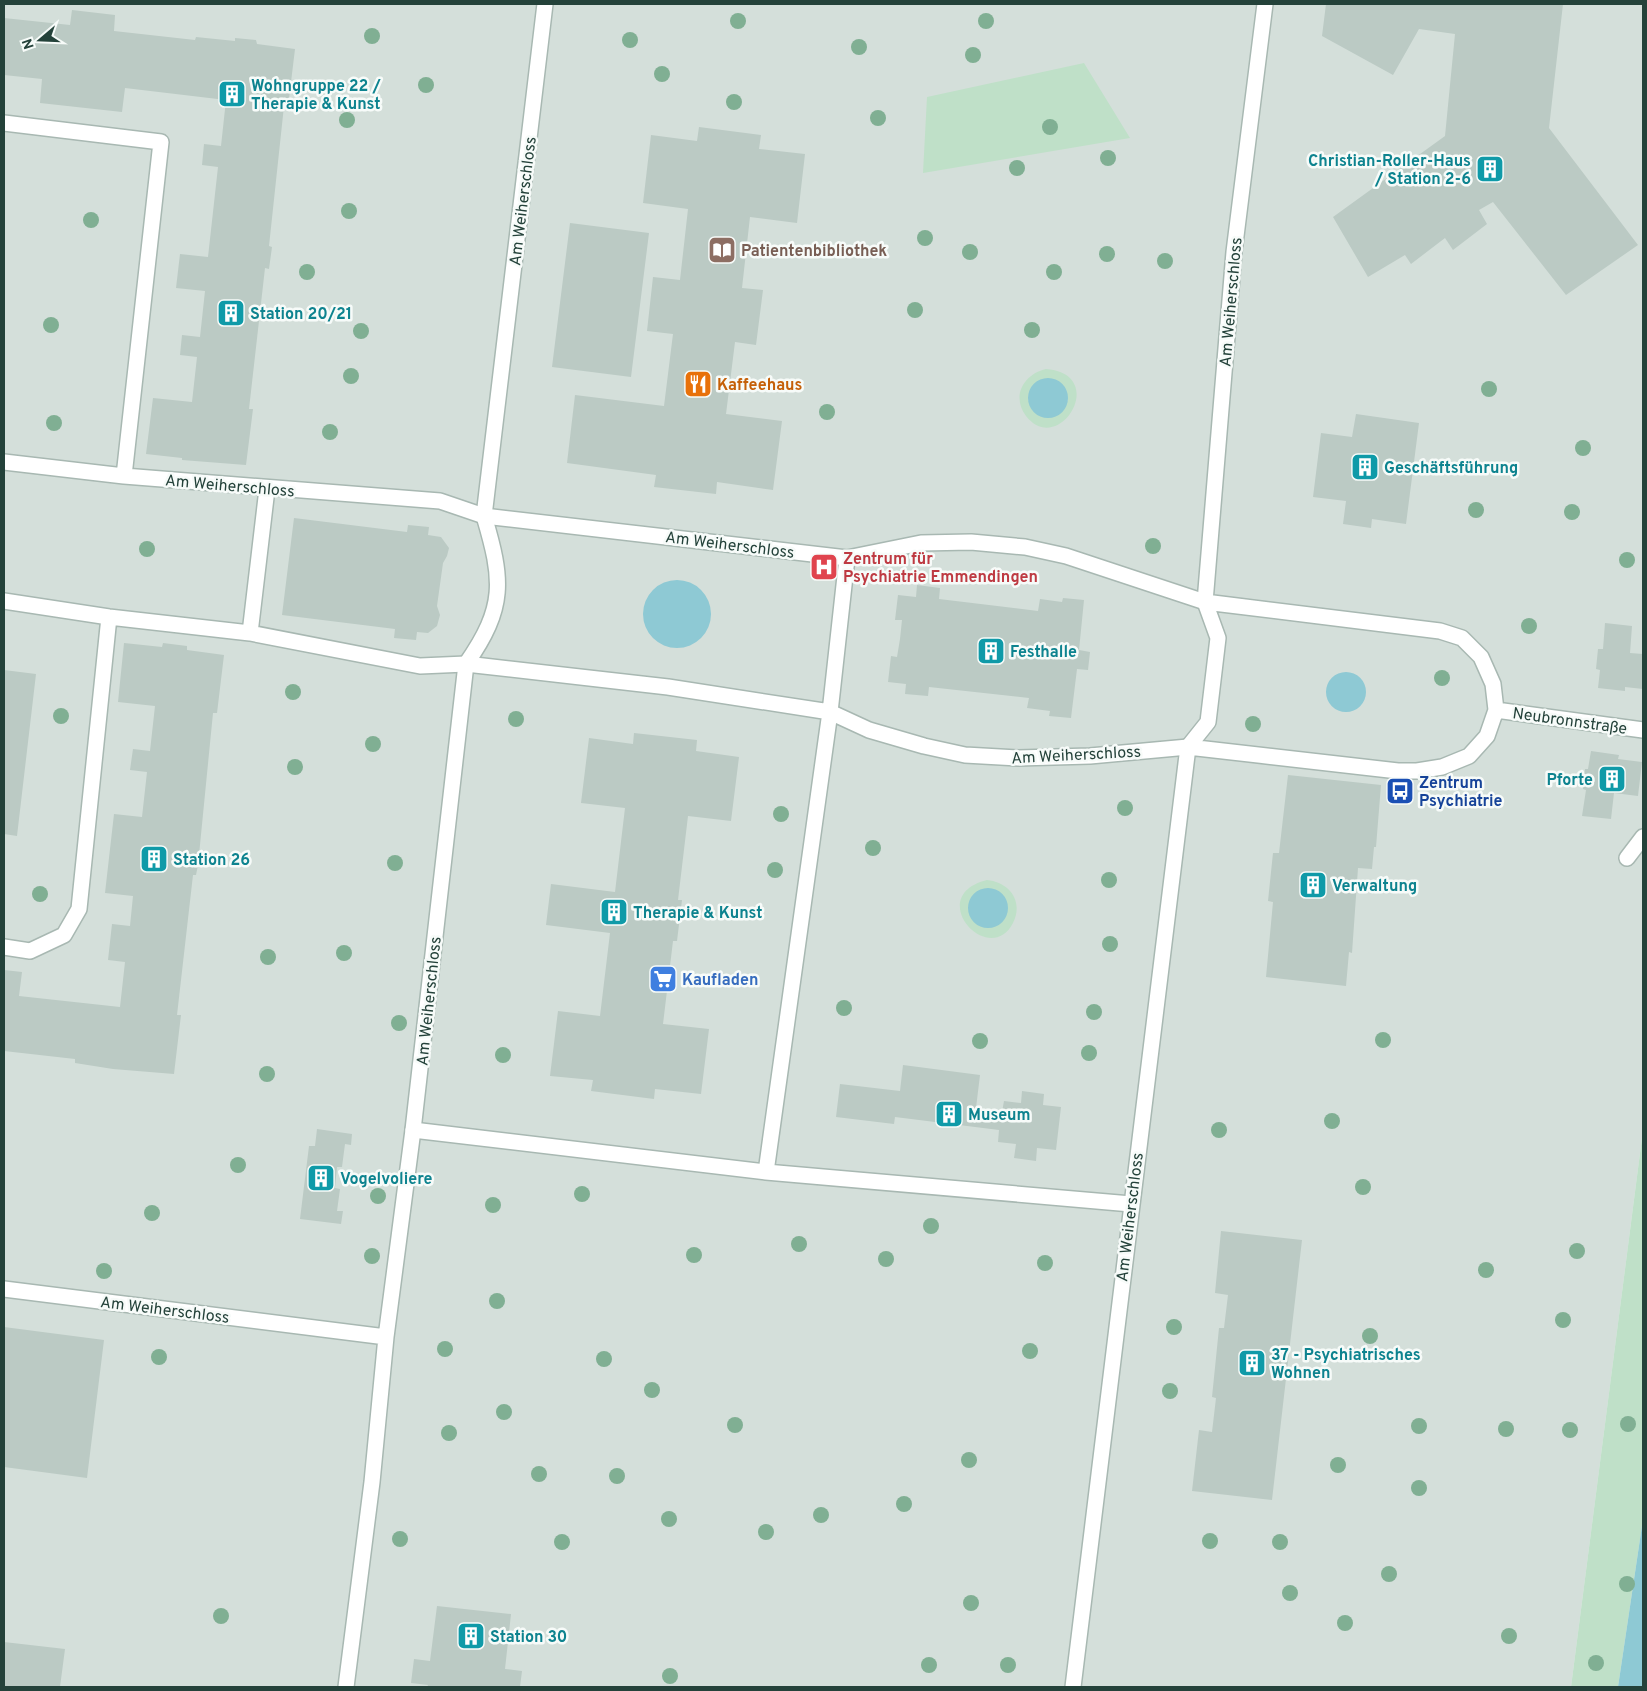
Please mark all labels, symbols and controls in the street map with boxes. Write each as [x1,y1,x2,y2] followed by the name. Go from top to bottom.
[15,15,65,65] north arrow
[19,36,39,51] text: N
[251,77,381,115] place label: Wohngruppe 22 / Therapie & Kunst
[217,79,247,109] building icon: Wohngruppe 22 / Therapie & Kunst
[506,135,542,267] street label: Am Weiherschloss
[1308,152,1471,190] place label: Christian-Roller-Haus / Station 2-6
[1475,154,1505,184] building icon: Christian-Roller-Haus / Station 2-6
[707,235,737,265] library icon: Patientenbibliothek
[1216,237,1248,368] street label: Am Weiherschloss
[741,242,887,262] place label: Patientenbibliothek
[216,298,246,328] building icon: Station 20/21
[250,305,352,325] place label: Station 20/21
[683,369,713,399] restaurant icon: Kaffeehaus
[717,376,803,396] place label: Kaffeehaus
[1350,452,1380,482] building icon: Geschäftsführung
[1384,459,1518,479] place label: Geschäftsführung
[164,471,295,503] street label: Am Weiherschloss
[664,528,796,564] street label: Am Weiherschloss
[843,550,1038,588] place label: Zentrum für Psychiatrie Emmendingen
[809,552,839,582] hospital icon: Zentrum für Psychiatrie Emmendingen
[976,636,1006,666] building icon: Festhalle
[1010,643,1077,663] place label: Festhalle
[1511,704,1628,740] street label: Neubronnstraße
[1011,743,1142,769] street label: Am Weiherschloss
[1597,764,1627,794] building icon: Pforte
[1546,771,1593,791] place label: Pforte
[1419,774,1503,812] place label: Zentrum Psychiatrie
[1385,776,1415,806] bus stop icon: Zentrum Psychiatrie
[139,844,169,874] building icon: Station 26
[173,851,250,871] place label: Station 26
[1298,870,1328,900] building icon: Verwaltung
[1332,877,1417,897] place label: Verwaltung
[599,897,629,927] building icon: Therapie & Kunst
[633,904,763,924] place label: Therapie & Kunst
[413,935,447,1067] street label: Am Weiherschloss
[648,964,678,994] supermarket icon: Kaufladen
[682,971,758,991] place label: Kaufladen
[934,1099,964,1129] building icon: Museum
[968,1106,1031,1126] place label: Museum
[1113,1151,1149,1283] street label: Am Weiherschloss
[306,1163,336,1193] building icon: Vogelvoliere
[340,1170,432,1190] place label: Vogelvoliere
[99,1293,231,1329] street label: Am Weiherschloss
[1271,1346,1421,1384] place label: 37 - Psychiatrisches Wohnen
[1237,1348,1267,1378] building icon: 37 - Psychiatrisches Wohnen
[456,1621,486,1651] building icon: Station 30
[490,1628,567,1648] place label: Station 30

